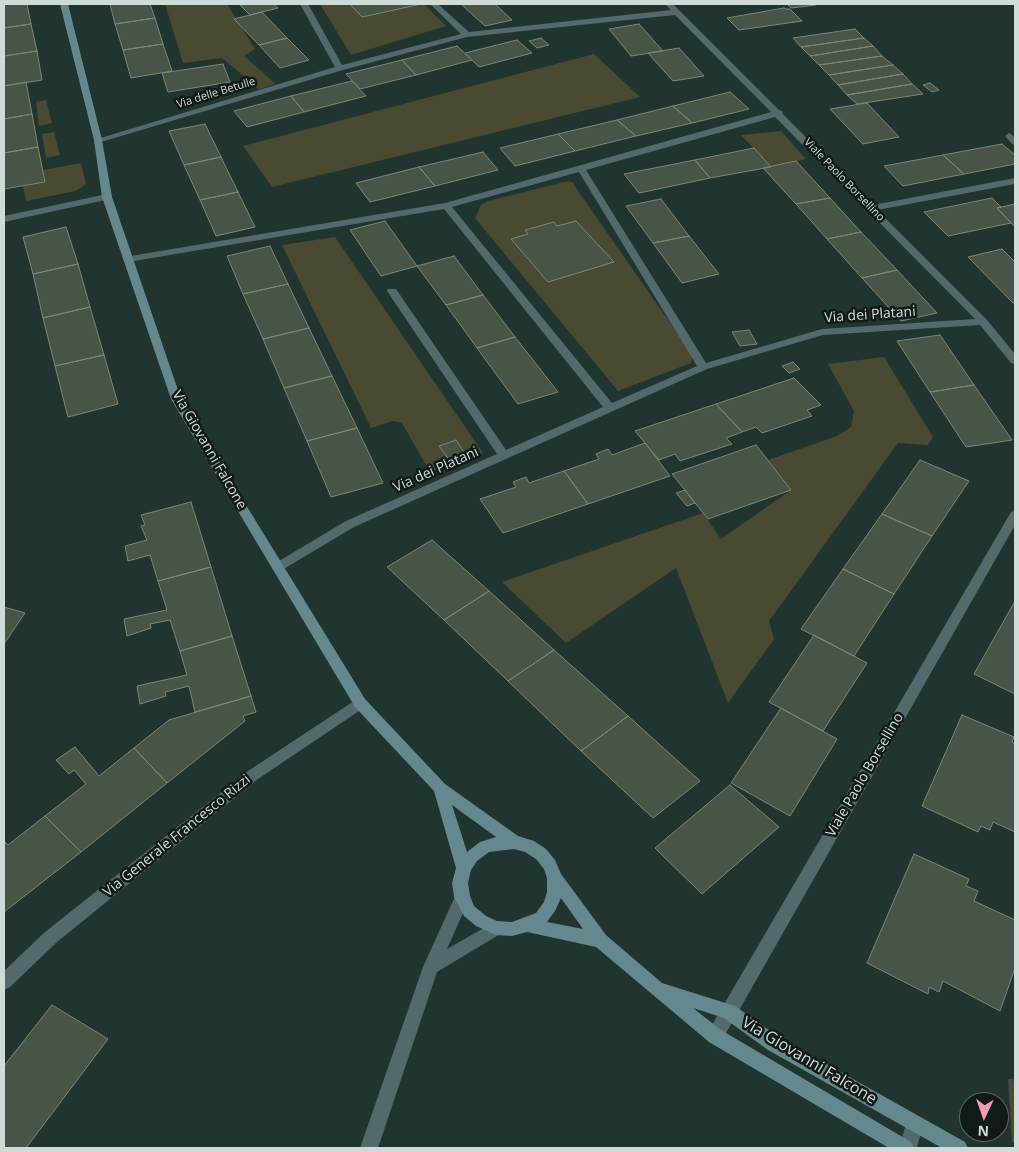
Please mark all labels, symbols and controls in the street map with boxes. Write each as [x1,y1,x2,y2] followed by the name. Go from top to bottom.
[175,75,257,111] street label: Via delle Betulle
[801,136,887,224] street label: Viale Paolo Borsellino
[824,303,916,327] street label: Via dei Platani
[168,387,250,513] street label: Via Giovanni Falcone
[391,444,481,496] street label: Via dei Platani
[823,710,907,840] street label: Viale Paolo Borsellino
[100,771,254,901] street label: Via Generale Francesco Rizzi
[738,1013,880,1109] street label: Via Giovanni Falcone
[959,1092,1009,1142] north arrow
[977,1122,989,1141] text: N

